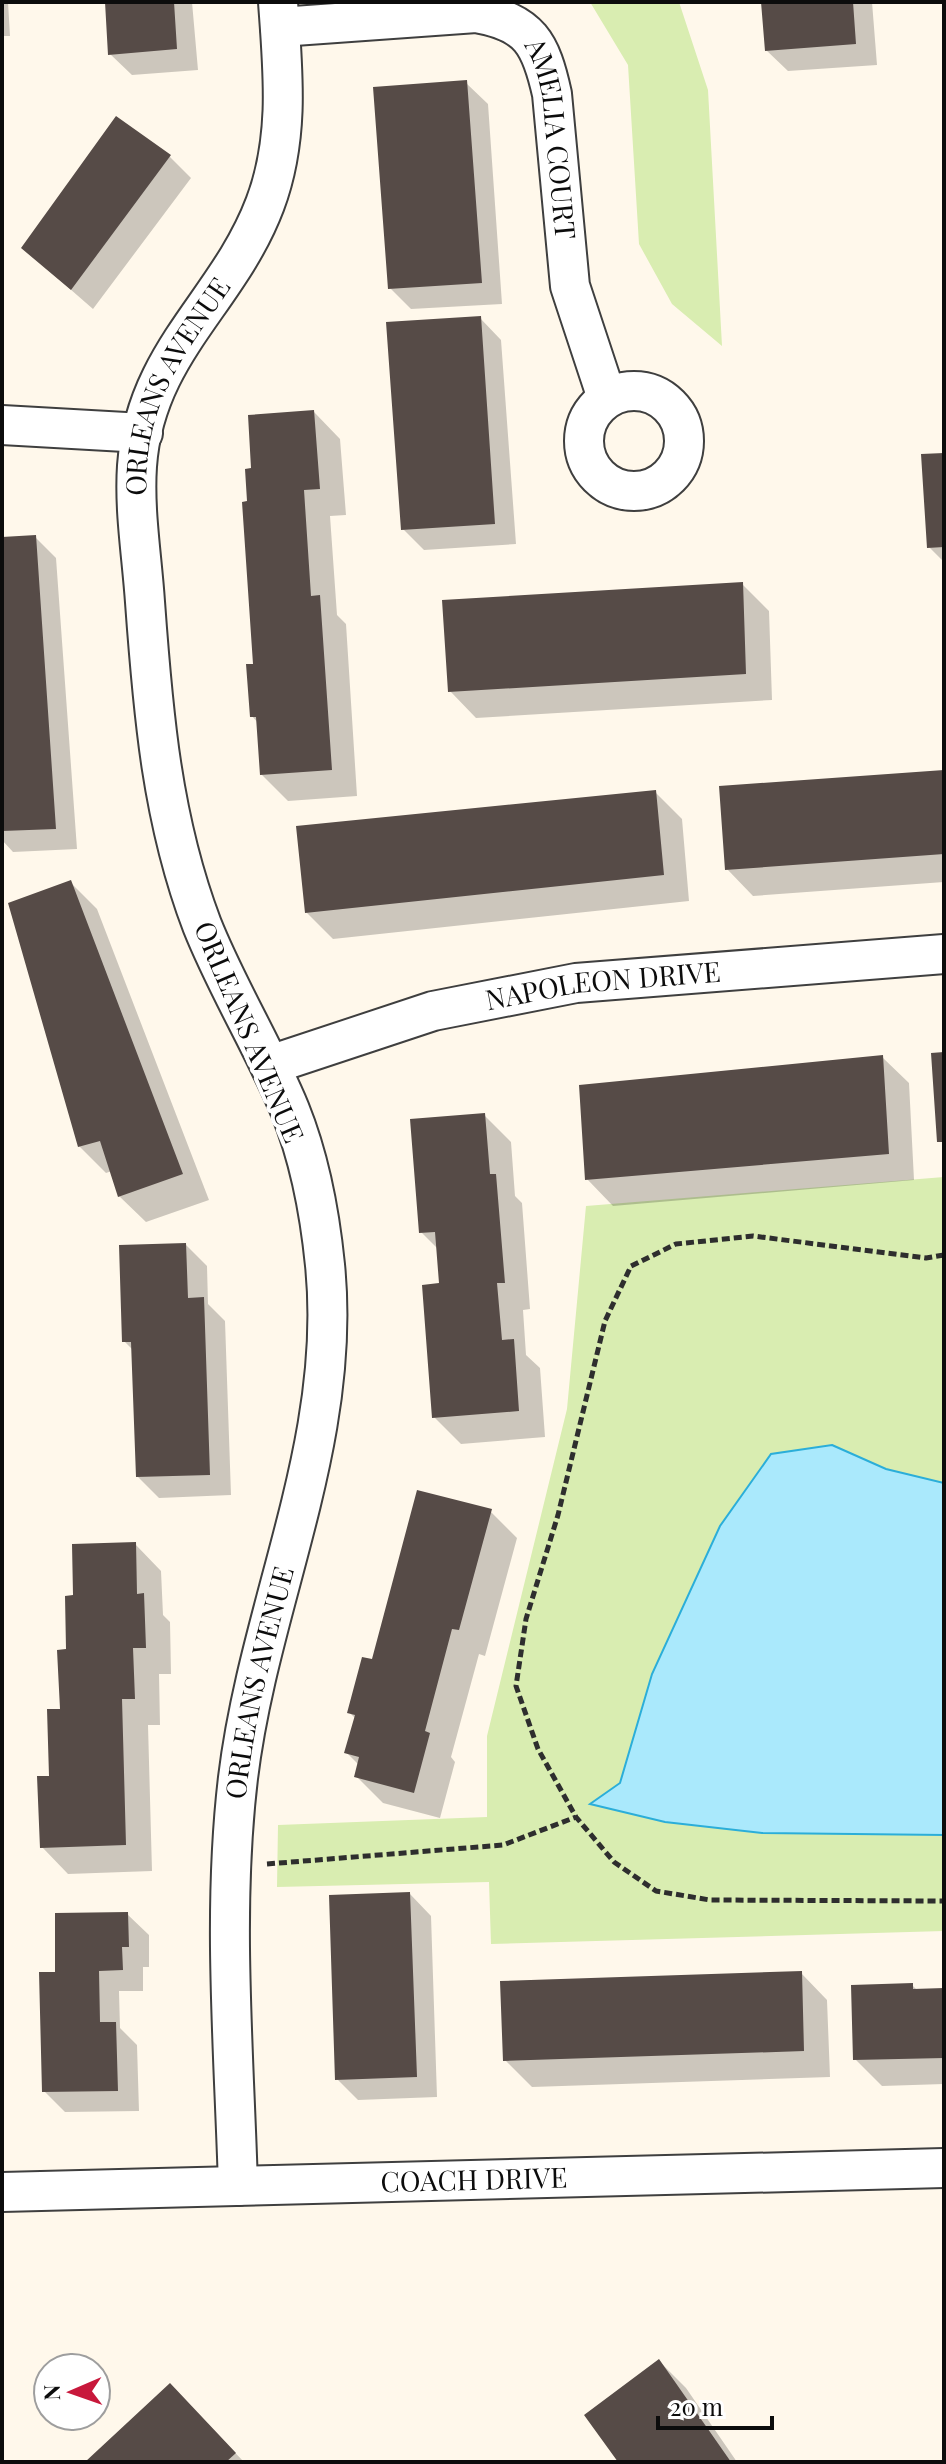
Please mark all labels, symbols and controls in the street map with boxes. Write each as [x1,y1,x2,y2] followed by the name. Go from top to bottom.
[517,29,586,241] street label: AMELIA COURT
[116,270,238,496] street label: ORLEANS AVENUE
[187,915,314,1148] street label: ORLEANS AVENUE
[482,952,722,1017] street label: NAPOLEON DRIVE
[216,1562,301,1801] street label: ORLEANS AVENUE
[380,2158,568,2199] street label: COACH DRIVE
[32,2352,112,2432] north arrow
[658,2380,772,2430] scale bar
[36,2384,66,2401] text: N
[670,2390,723,2422] text: 20 m

